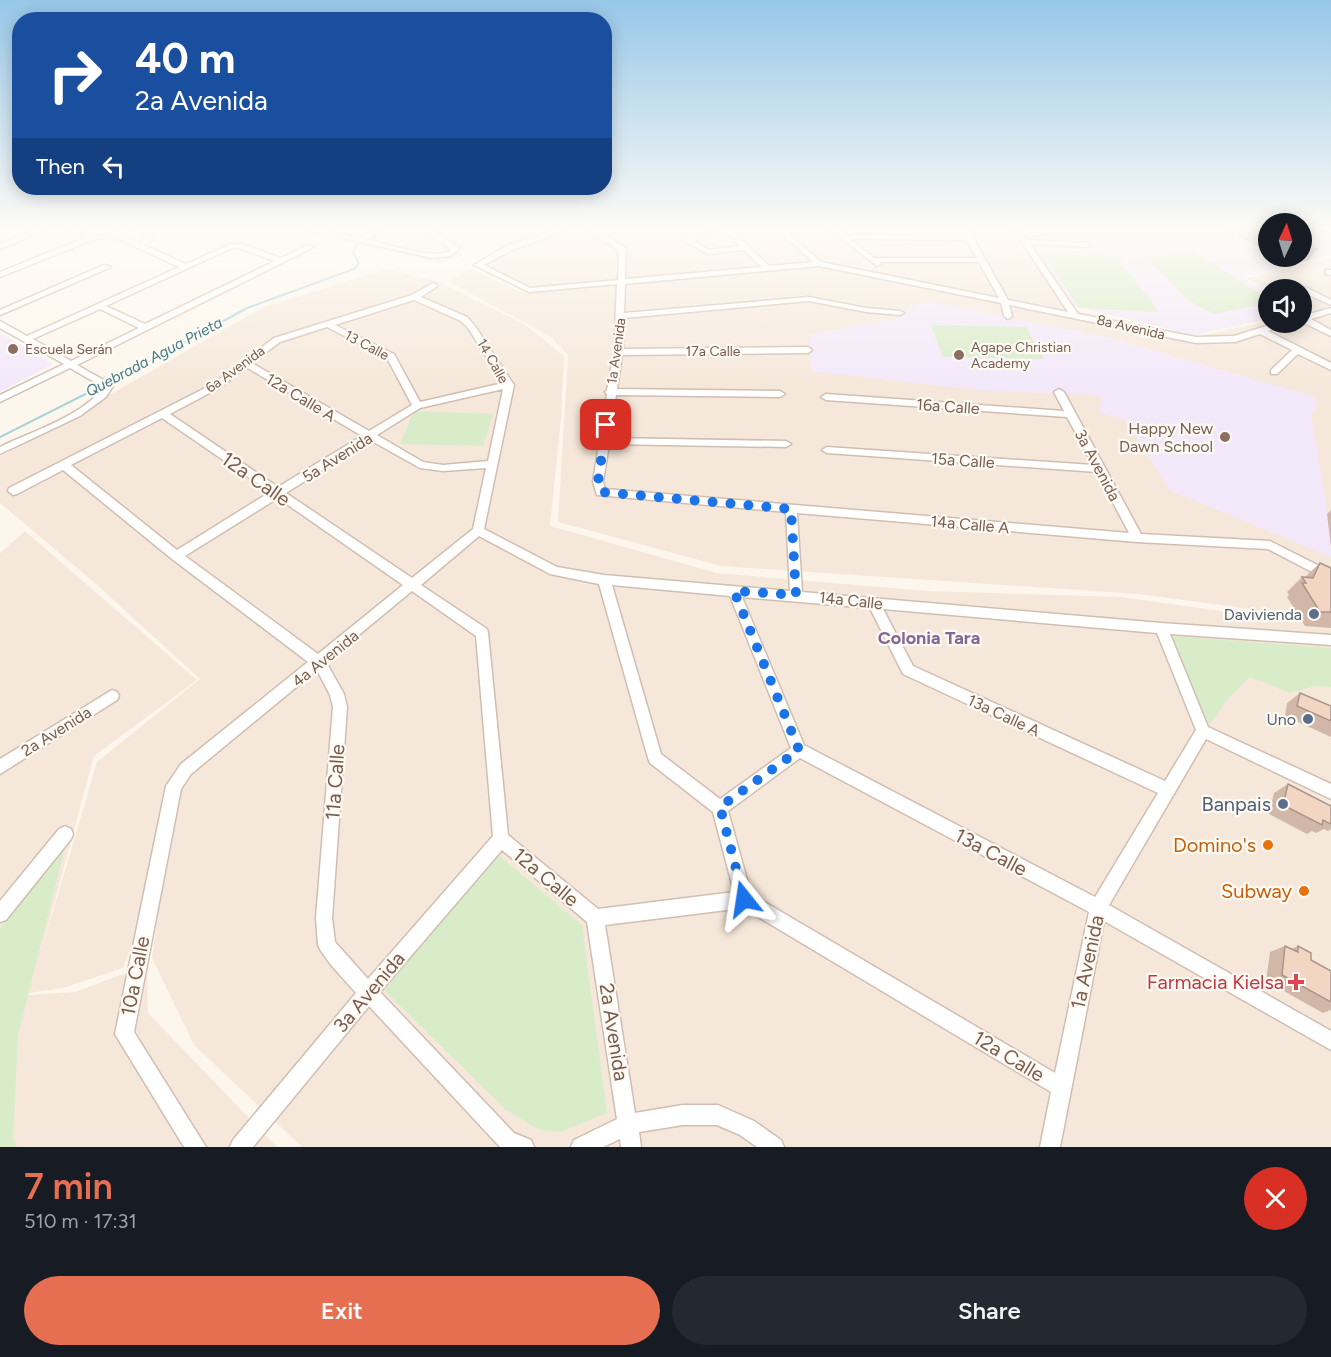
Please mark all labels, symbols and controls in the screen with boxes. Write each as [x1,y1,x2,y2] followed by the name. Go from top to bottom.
[135,33,235,84] text: 40 m
[36,36,114,114] icon: right
[135,84,268,117] text: 2a Avenida
[97,150,130,183] icon: left
[36,153,85,180] text: Then
[1258,213,1312,267] north arrow
[1258,213,1312,333] map controls
[1258,279,1312,333] button: sound
[1095,311,1167,344] street label: 8a Avenida
[83,313,226,401] water label: Quebrada Agua Prieta
[603,317,630,385] street label: 1a Avenida
[342,327,392,364] street label: 13 Calle
[473,336,512,387] street label: 14 Calle
[971,339,1071,372] place label: Agape Christian Academy
[25,341,113,358] place label: Escuela Serán
[6,342,20,356] marker: Escuela Serán
[202,342,268,397] street label: 6a Avenida
[686,343,741,360] street label: 17a Calle
[952,348,966,362] marker: Agape Christian Academy
[262,369,339,426] street label: 12a Calle A
[916,395,980,418] street label: 16a Calle
[580,399,631,450] pin
[589,408,622,441] icon: arrive
[1119,419,1213,456] place label: Happy New Dawn School
[1071,426,1124,504] street label: 3a Avenida
[299,428,376,486] street label: 5a Avenida
[1218,430,1232,444] marker: Happy New Dawn School
[217,447,295,512] street label: 12a Calle
[931,449,996,472] street label: 15a Calle
[930,512,1010,537] street label: 14a Calle A
[818,588,884,613] street label: 14a Calle
[1224,605,1302,624] place label: Davivienda
[1307,607,1321,621] marker: Davivienda
[288,626,362,691] street label: 4a Avenida
[878,627,980,649] district label: Colonia Tara
[965,690,1043,741] street label: 13a Calle A
[18,703,95,760] street label: 2a Avenida
[1266,710,1296,729] place label: Uno
[1301,712,1315,726] marker: Uno
[320,743,350,821] street label: 11a Calle
[1201,792,1271,816] place label: Banpais
[1276,797,1290,811] marker: Banpais
[951,823,1031,881] street label: 13a Calle
[1173,833,1256,857] place label: Domino's
[1261,838,1275,852] marker: Domino's
[508,842,584,912] street label: 12a Calle
[712,867,776,931] position arrow
[1221,879,1292,903] place label: Subway
[1297,884,1311,898] marker: Subway
[1065,913,1109,1011] street label: 1a Avenida
[116,934,154,1018] street label: 10a Calle
[328,947,410,1037] street label: 3a Avenida
[1147,970,1284,994] place label: Farmacia Kielsa
[1289,975,1303,989] marker: Farmacia Kielsa
[594,982,634,1082] street label: 2a Avenida
[969,1025,1049,1087] street label: 12a Calle
[24,1165,113,1208] text: 7 min
[1244,1167,1307,1230] button: close
[24,1209,137,1233] text: 510 m · 17:31
[24,1276,660,1345] button: Exit
[672,1276,1307,1345] button: Share

